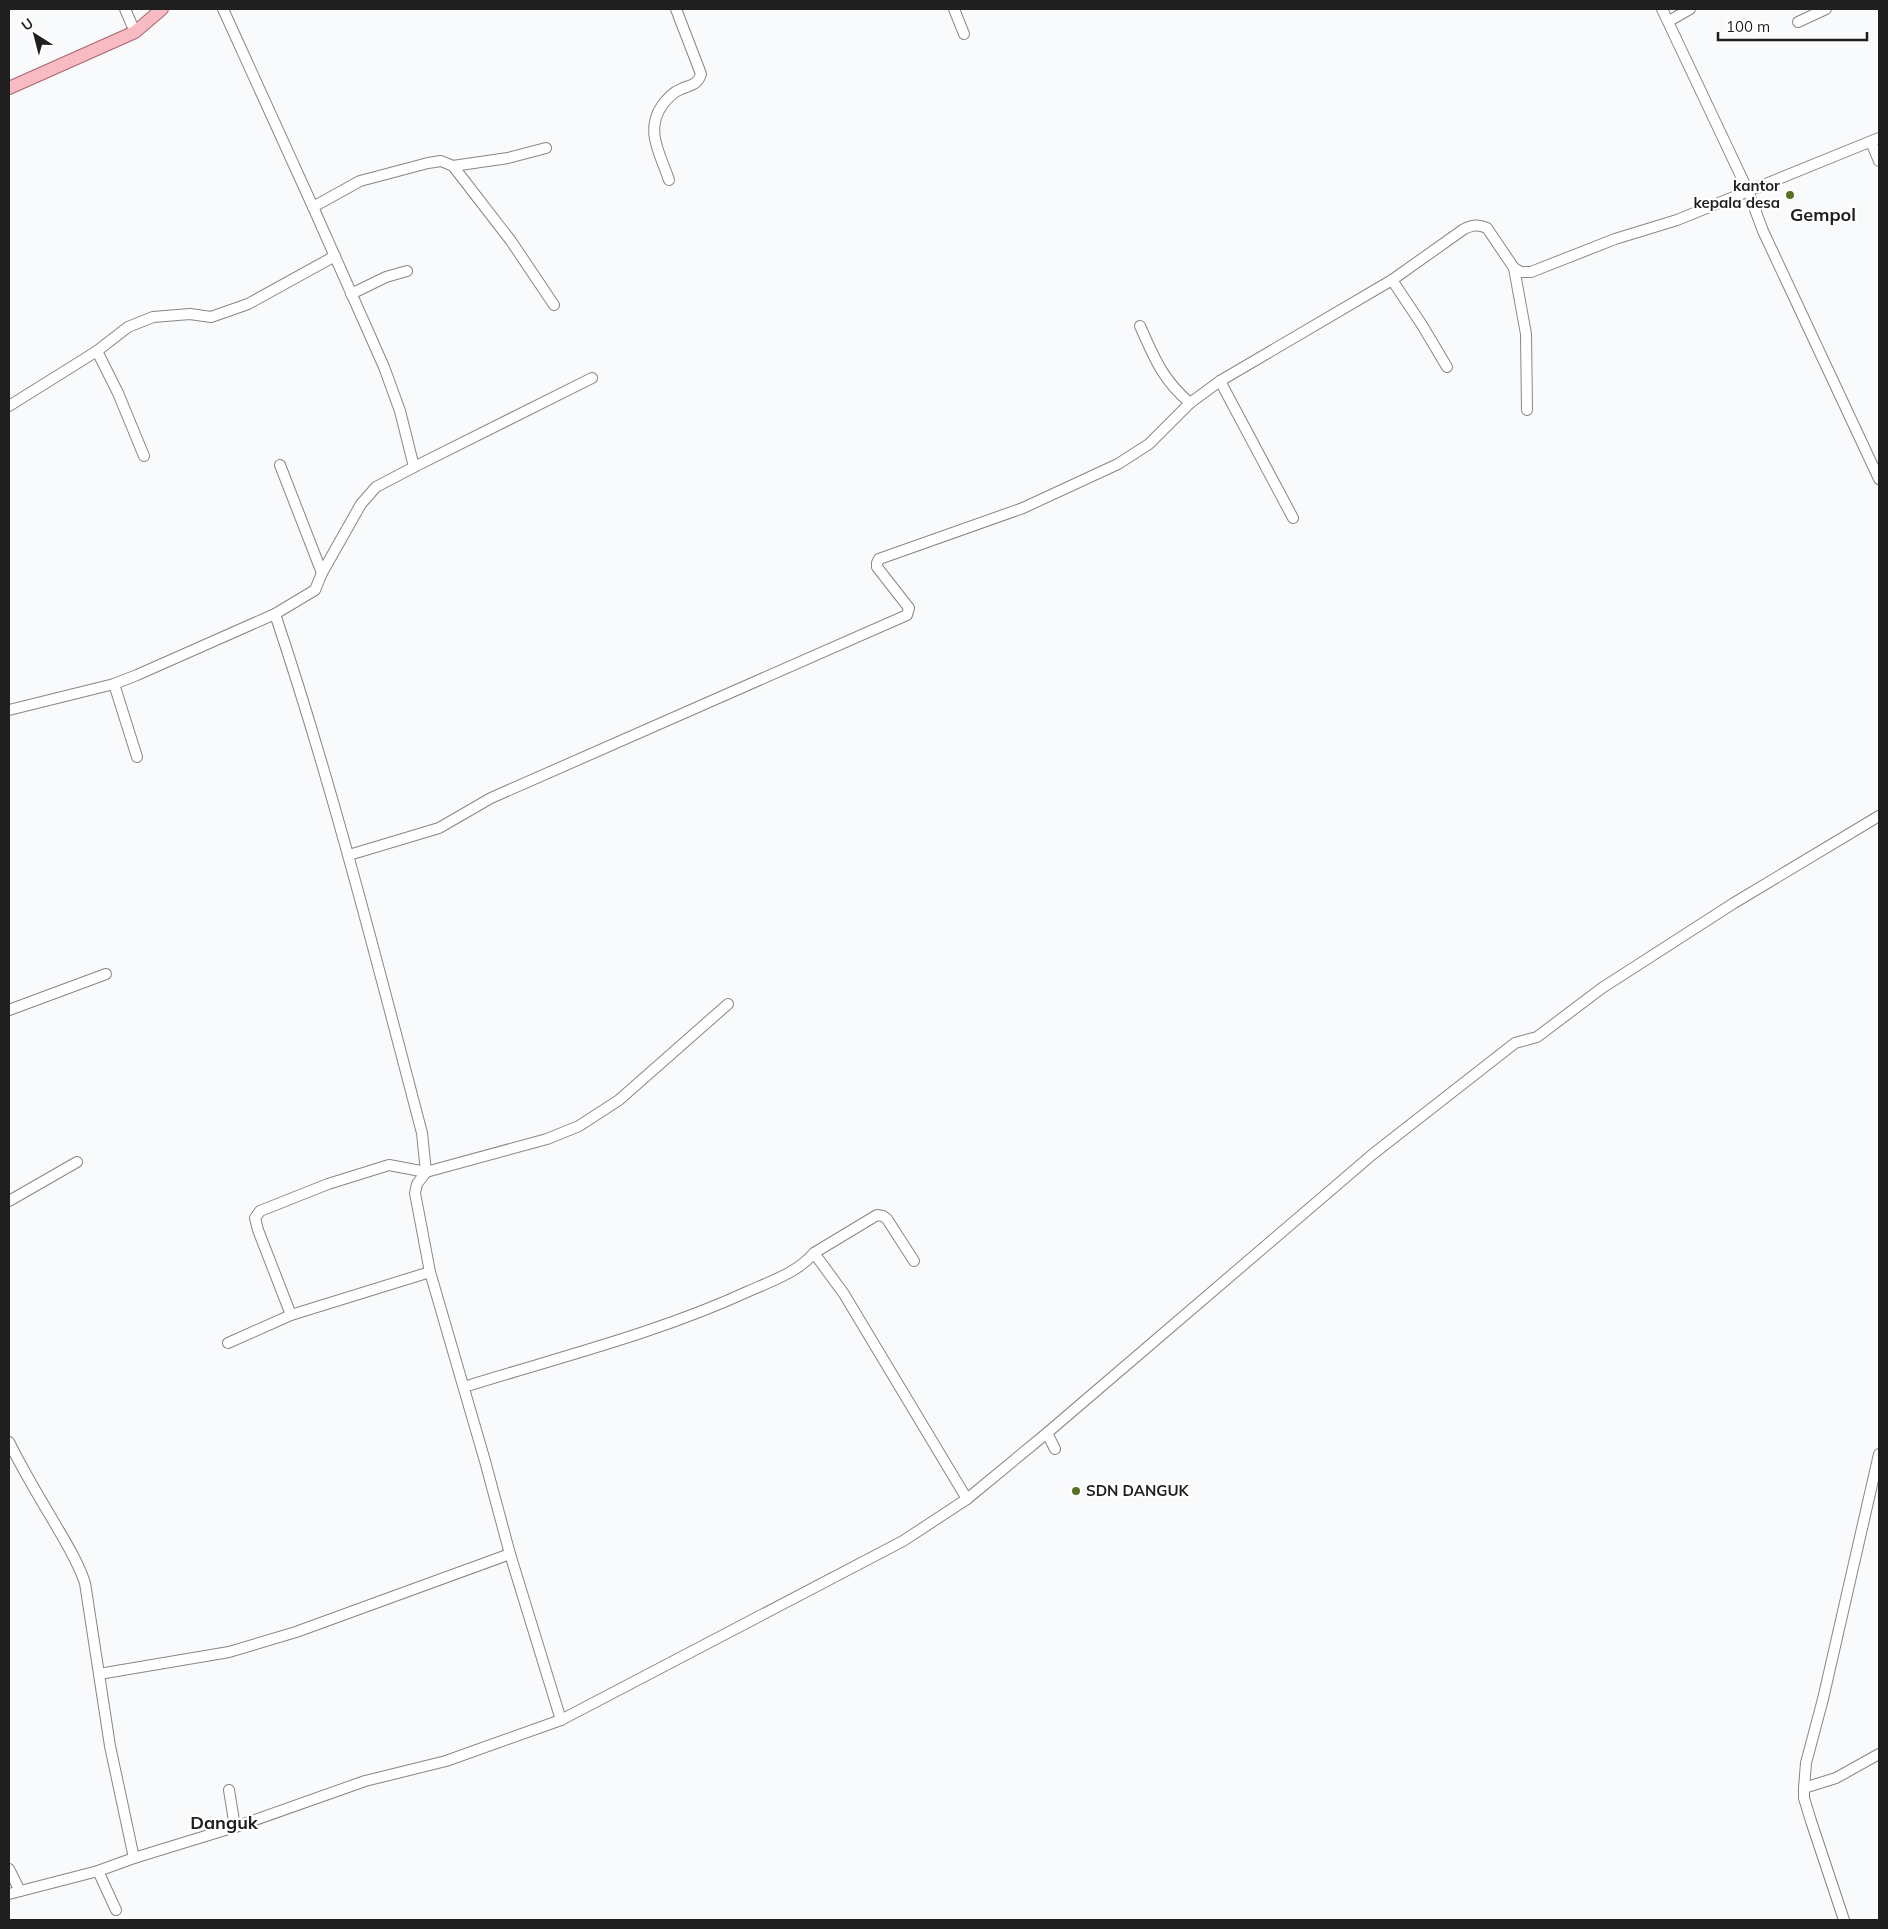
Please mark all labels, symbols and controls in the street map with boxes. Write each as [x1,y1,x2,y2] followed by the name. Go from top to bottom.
[10,10,60,60] north arrow
[1718,10,1867,42] scale bar
[18,14,37,35] text: U
[1726,17,1770,36] text: 100 m
[1693,176,1780,212] place label: kantor kepala desa
[1784,189,1796,201] marker: kantor kepala desa
[1790,203,1856,226] district label: Gempol
[1086,1481,1190,1500] place label: SDN DANGUK
[1070,1485,1082,1497] marker: SDN DANGUK
[190,1811,259,1834] district label: Danguk

